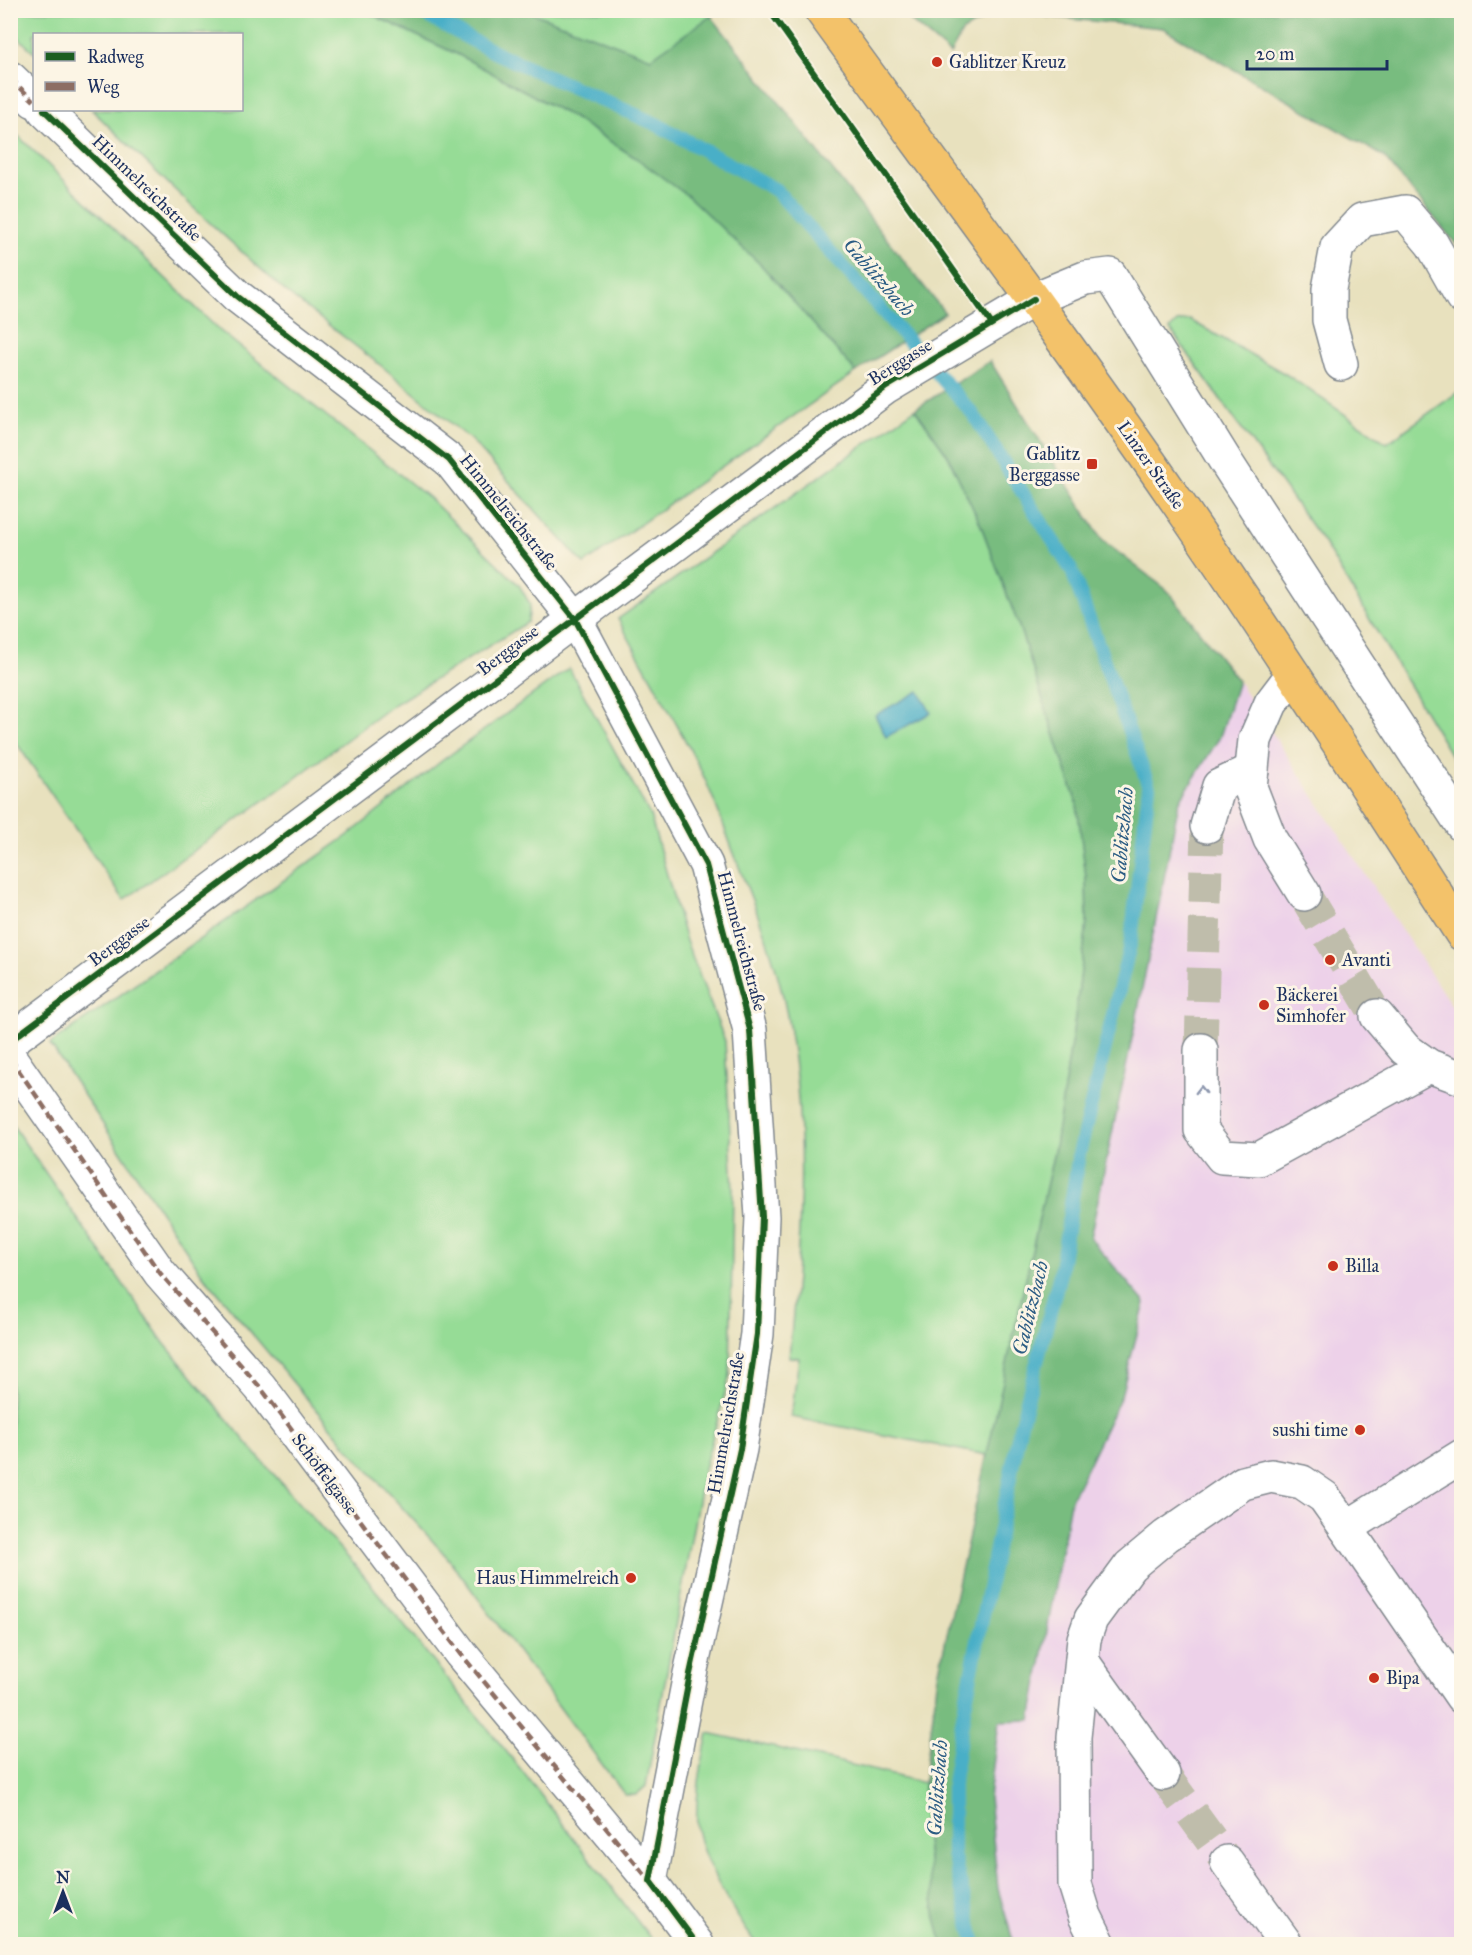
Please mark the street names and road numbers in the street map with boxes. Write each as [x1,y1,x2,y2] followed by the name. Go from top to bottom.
[88,130,206,246] street label: Himmelreichstraße
[864,334,937,391] street label: Berggasse
[1113,417,1189,513] street label: Linzer Straße
[455,449,563,575] street label: Himmelreichstraße
[473,620,544,681] street label: Berggasse
[713,869,771,1013] street label: Himmelreichstraße
[84,911,155,972] street label: Berggasse
[703,1350,749,1496] street label: Himmelreichstraße
[286,1429,363,1520] street label: Schöffelgasse

